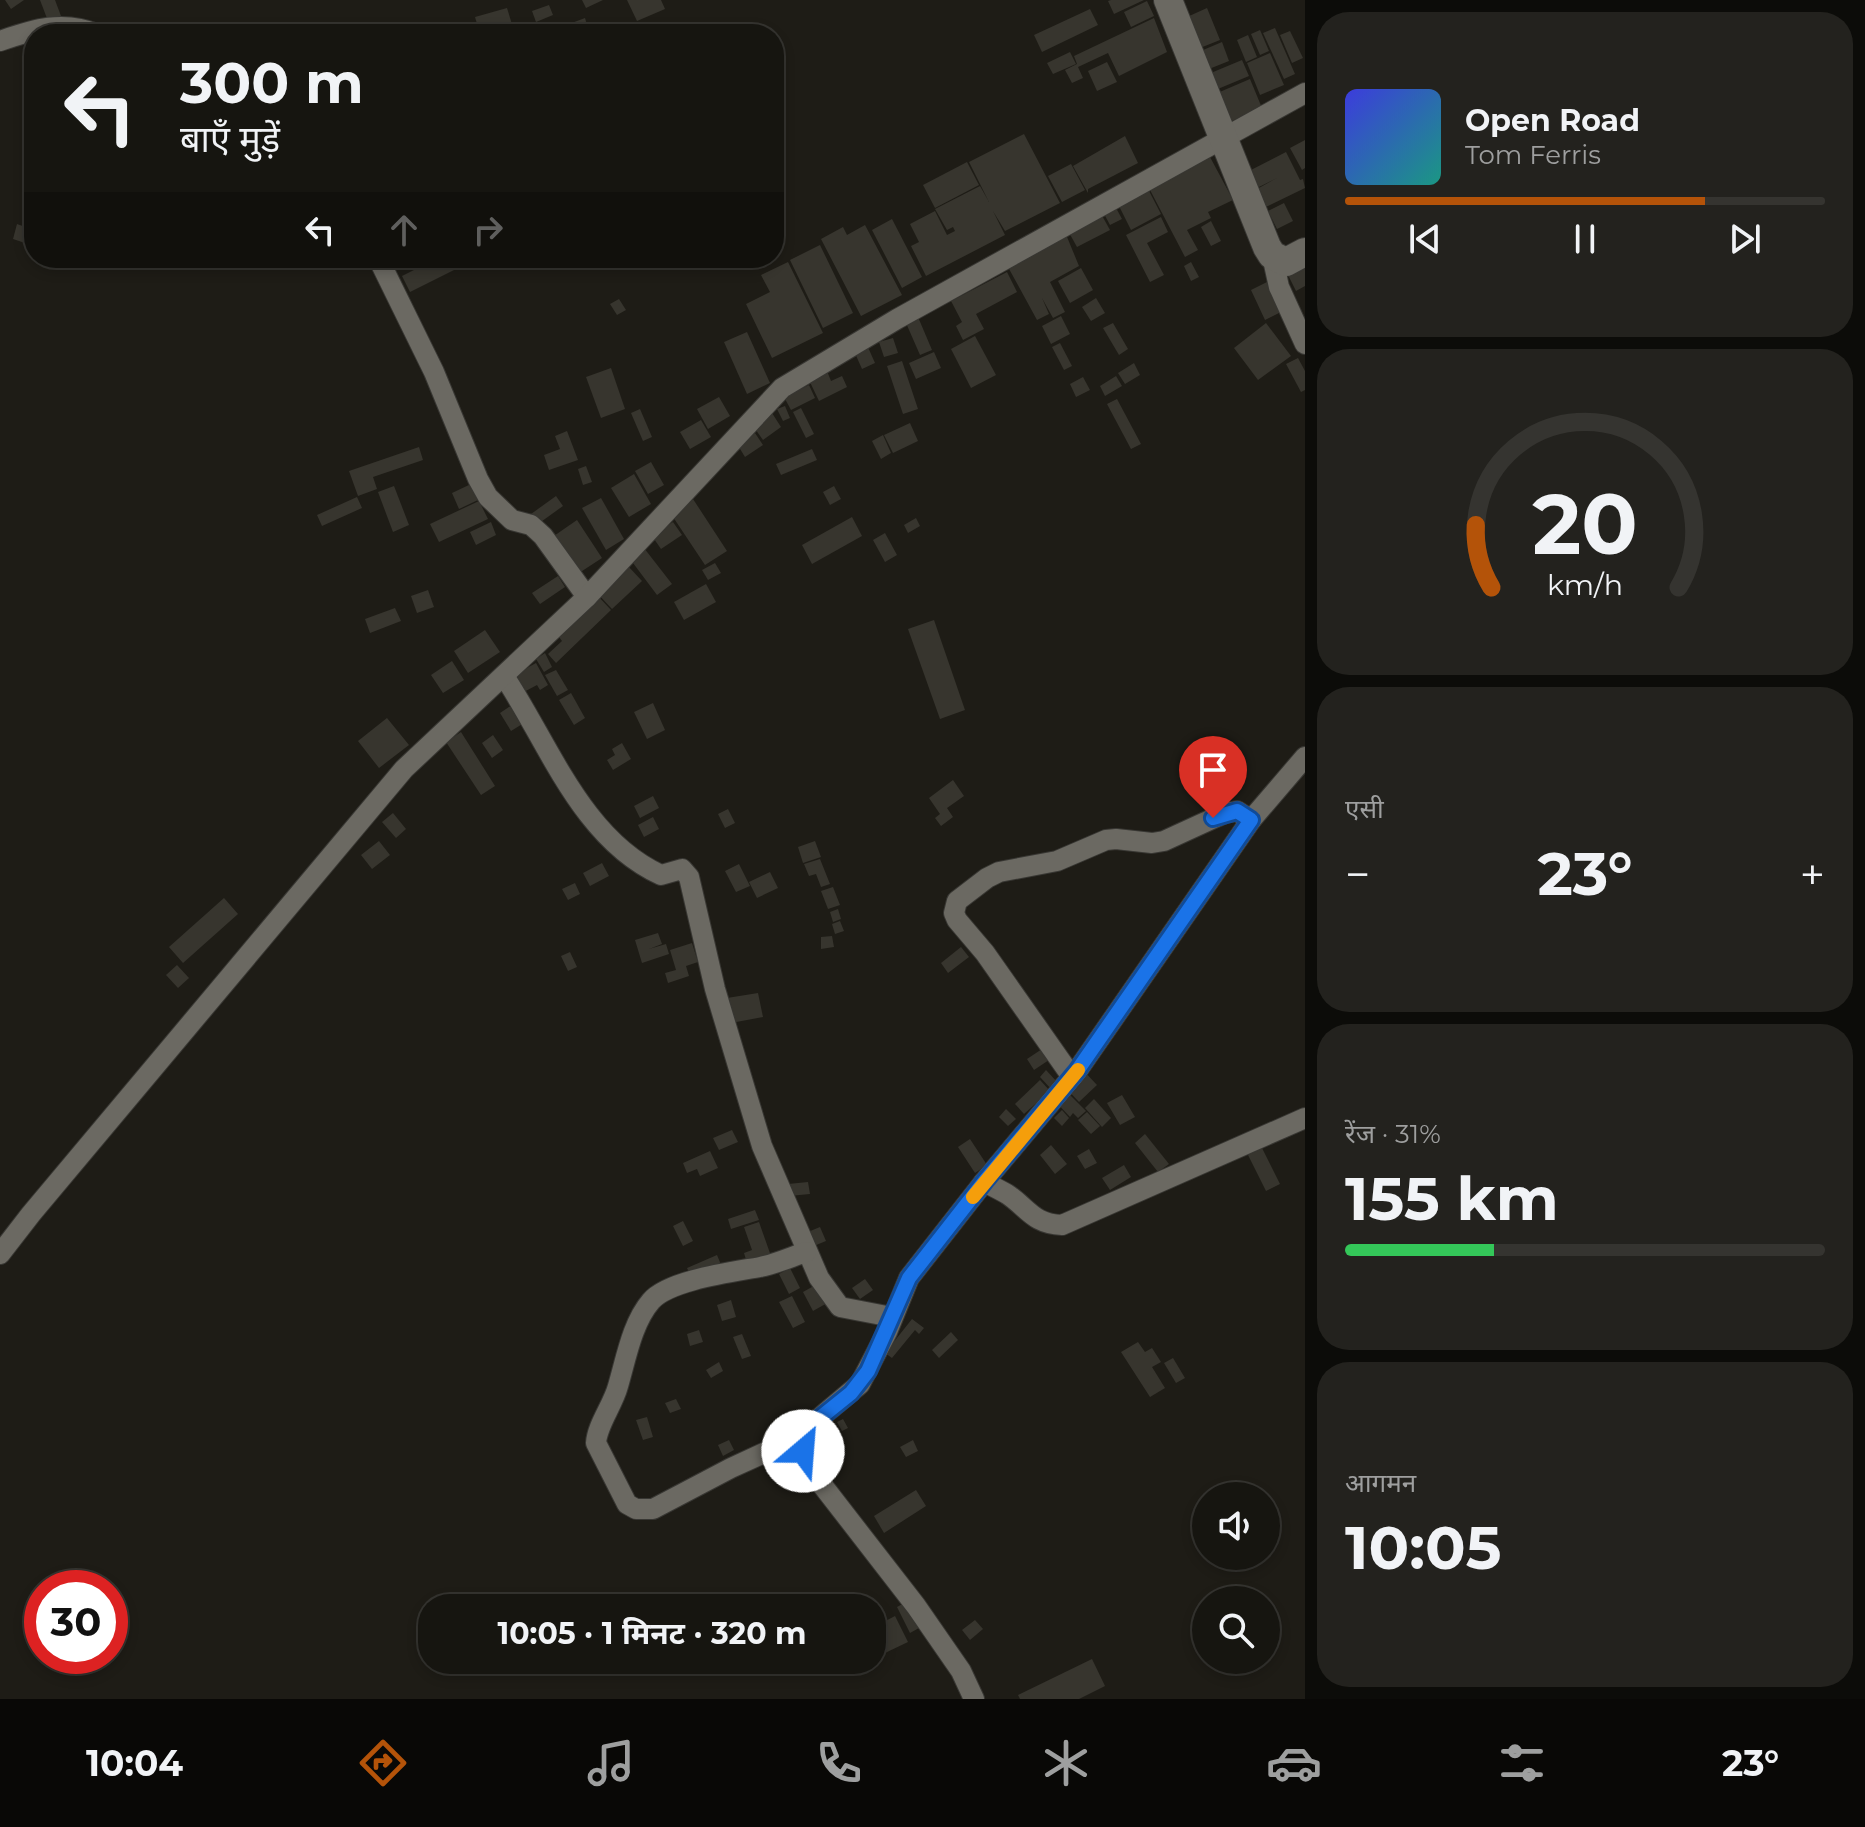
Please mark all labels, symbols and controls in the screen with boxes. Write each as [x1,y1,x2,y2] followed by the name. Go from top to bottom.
[180,49,364,117] text: 300 m
[48,56,152,160] icon: left
[1465,102,1640,139] text: Open Road
[180,117,280,161] text: बाएँ मुड़ें
[1465,139,1601,171] text: Tom Ferris
[298,208,342,252] icon: left
[382,208,426,252] icon: ahead
[466,208,510,252] icon: right
[1403,217,1447,261] icon: previous
[1563,217,1607,261] icon: pause
[1723,217,1767,261] icon: next
[1532,473,1638,575] text: 20
[1547,567,1623,602] text: km/h
[1179,736,1247,818] pin
[1191,748,1235,792] icon: arrive
[1345,793,1384,825] text: एसी
[1537,837,1633,910] text: 23°
[1345,847,1370,901] text: −
[1800,847,1825,901] text: +
[1345,1118,1441,1150] text: रेंज · 31%
[1345,1162,1559,1235] text: 155 km
[761,1409,845,1493] position arrow
[1345,1467,1416,1499] text: आगमन
[1192,1482,1280,1674] map controls
[1192,1482,1280,1570] button: sound
[1345,1511,1501,1584] text: 10:05
[24,1570,128,1674] speed limit sign: 30
[1192,1586,1280,1674] button: search
[497,1615,807,1652] text: 10:05 · 1 मिनट · 320 m
[355,1735,411,1791] icon: directions
[583,1735,639,1791] icon: music
[811,1735,867,1791] icon: phone
[1038,1735,1094,1791] icon: climate
[1266,1735,1322,1791] icon: car
[1494,1735,1550,1791] icon: filters
[86,1741,183,1785] text: 10:04
[1722,1741,1779,1785] text: 23°

